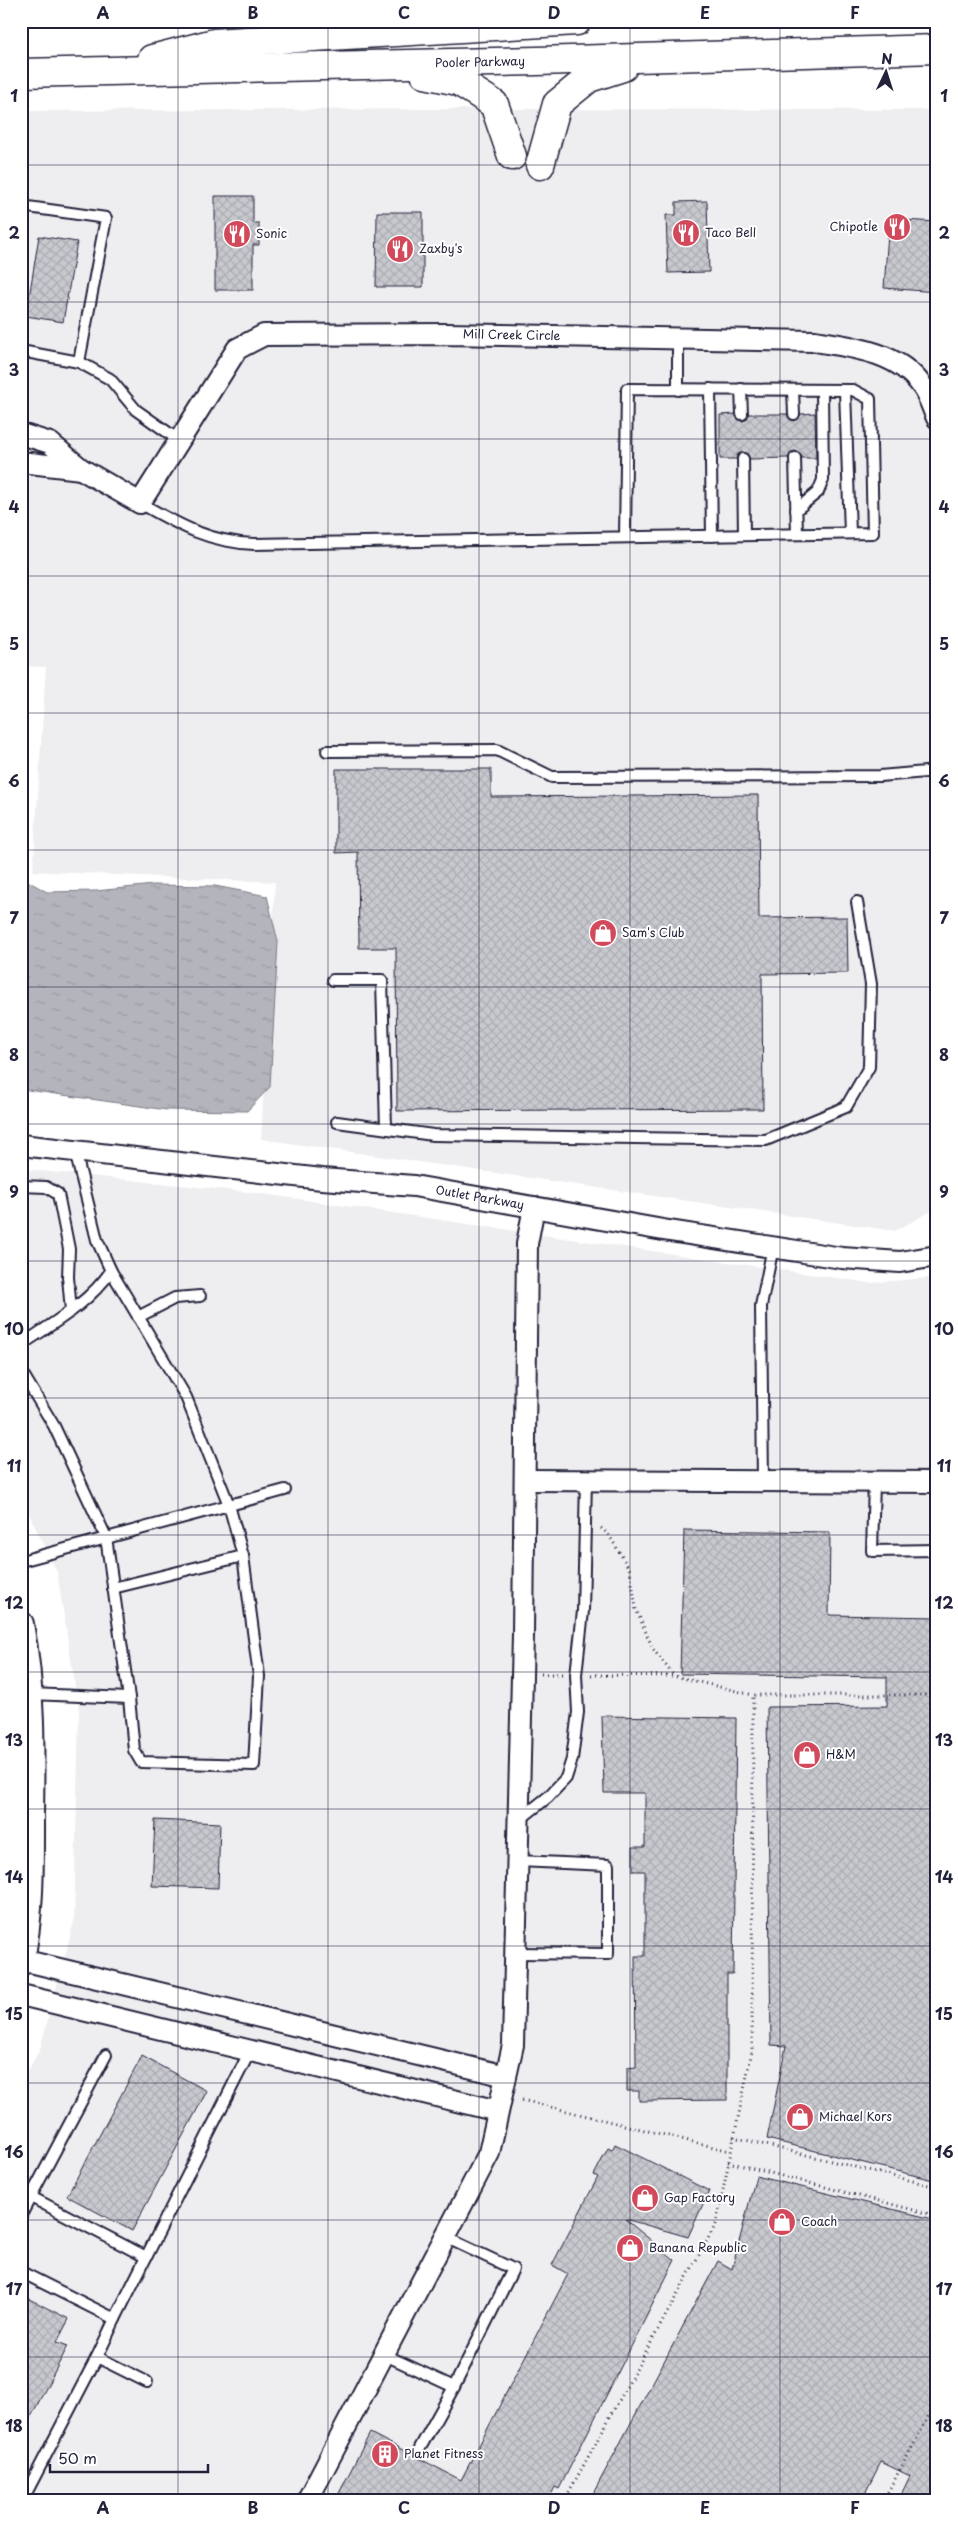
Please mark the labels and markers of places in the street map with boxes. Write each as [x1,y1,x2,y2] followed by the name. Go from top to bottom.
[882,212,912,242] restaurant icon: Chipotle
[829,217,878,235] place label: Chipotle
[671,218,701,248] restaurant icon: Taco Bell
[222,219,252,249] restaurant icon: Sonic
[705,223,756,241] place label: Taco Bell
[256,224,287,242] place label: Sonic
[385,234,415,264] restaurant icon: Zaxby's
[419,239,463,257] place label: Zaxby's
[588,918,618,948] shop icon: Sam's Club
[622,923,684,941] place label: Sam's Club
[792,1740,822,1770] shop icon: H&M
[826,1745,856,1763] place label: H&M
[785,2102,815,2132] shop icon: Michael Kors
[819,2107,892,2125] place label: Michael Kors
[630,2183,660,2213] shop icon: Gap Factory
[664,2188,735,2206] place label: Gap Factory
[767,2207,797,2237] shop icon: Coach
[801,2212,837,2230] place label: Coach
[615,2233,645,2263] shop icon: Banana Republic
[649,2238,747,2256] place label: Banana Republic
[370,2439,400,2469] building icon: Planet Fitness
[404,2444,484,2462] place label: Planet Fitness

